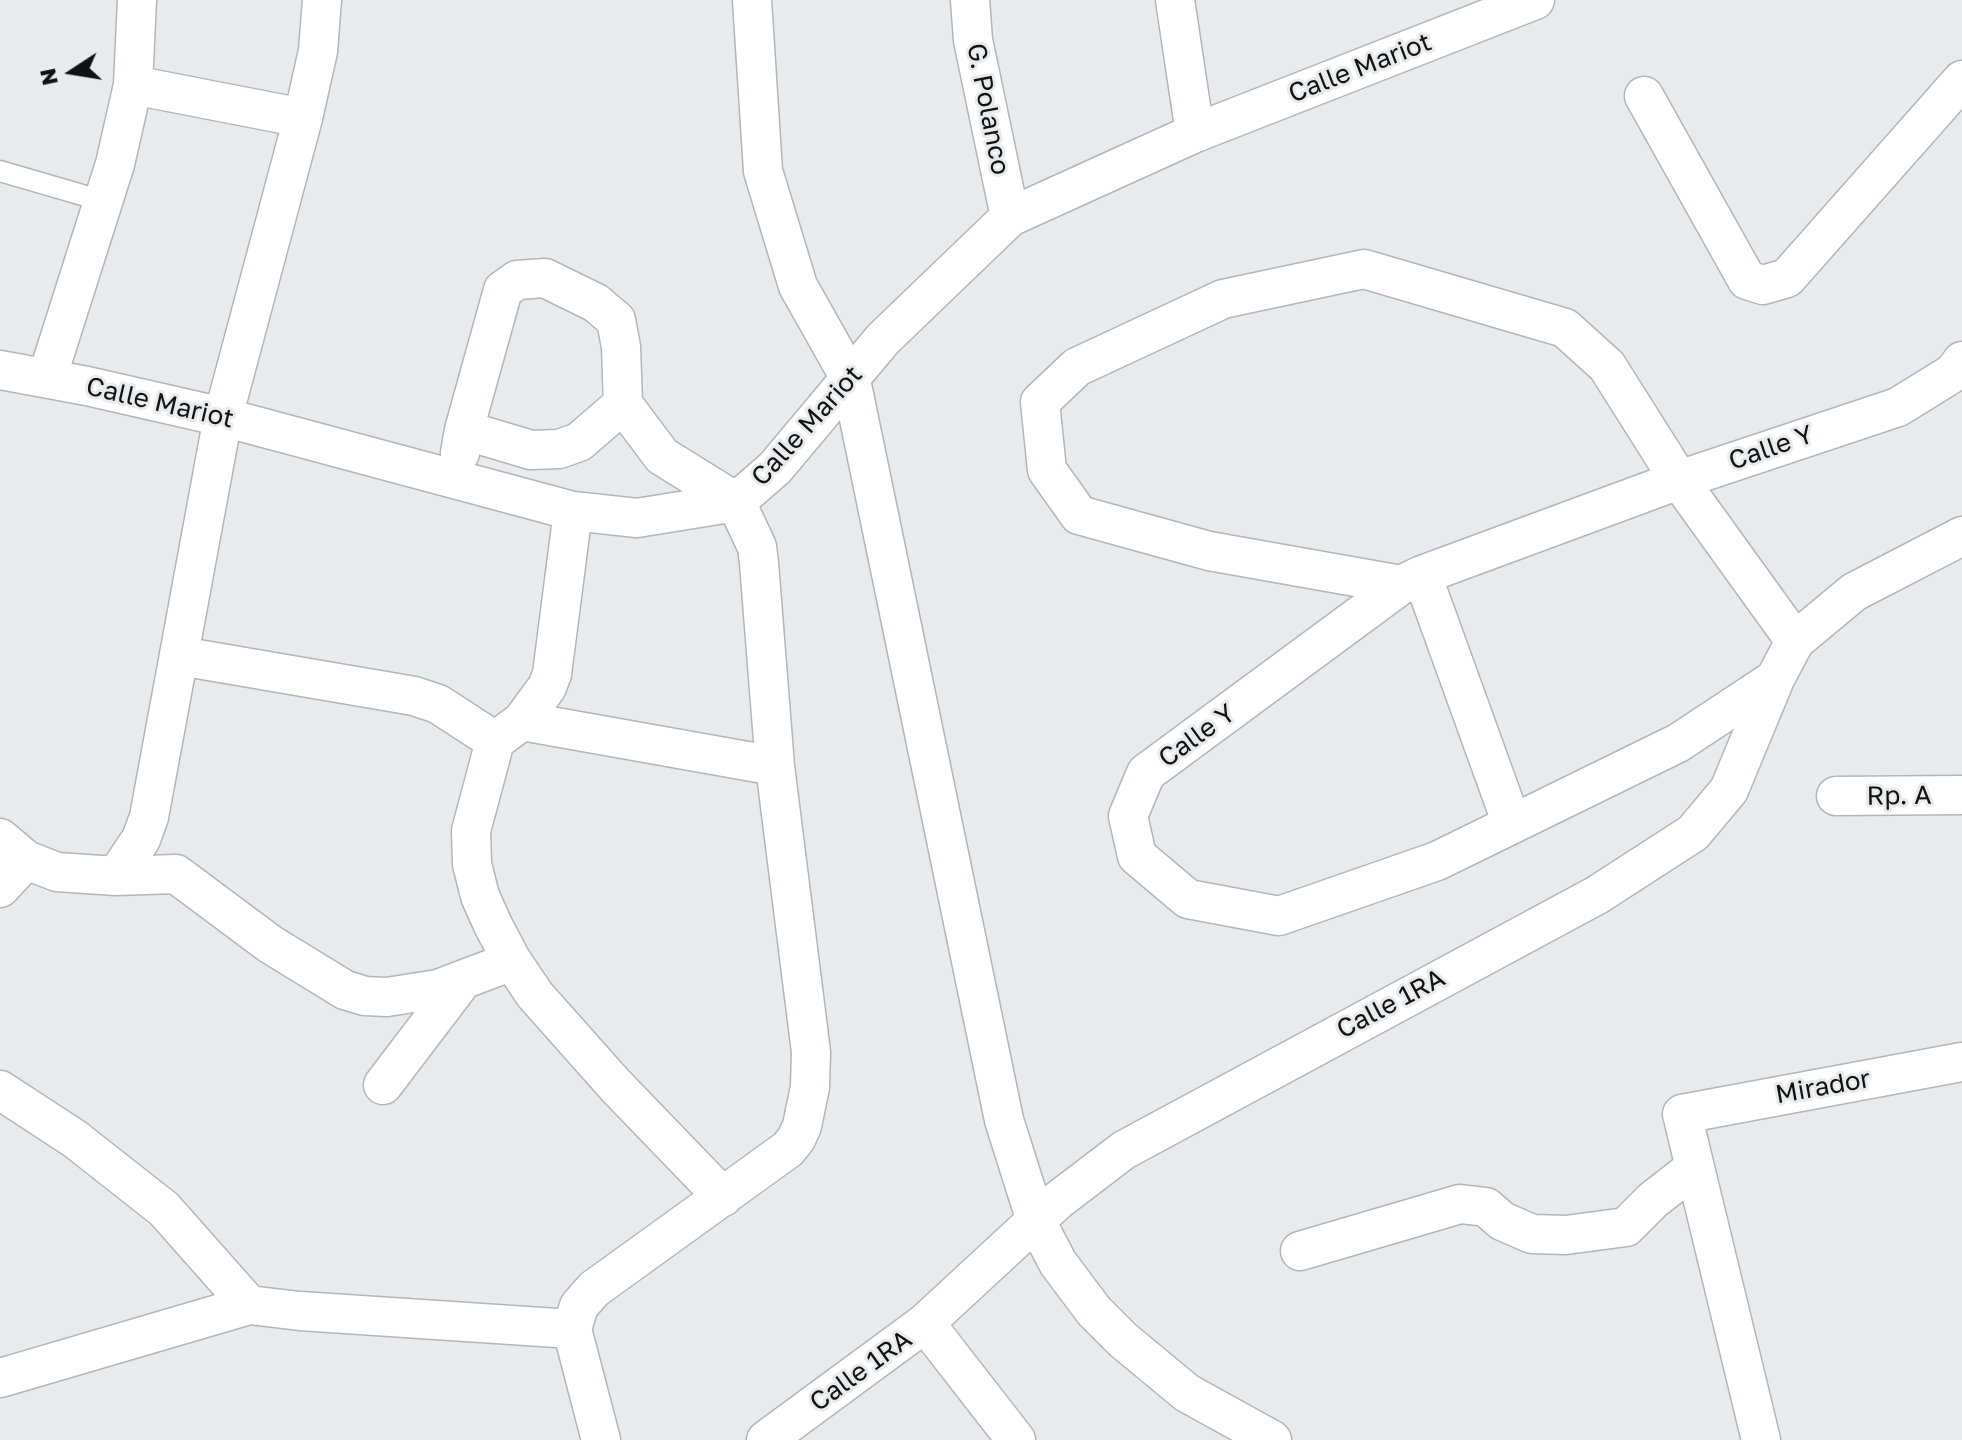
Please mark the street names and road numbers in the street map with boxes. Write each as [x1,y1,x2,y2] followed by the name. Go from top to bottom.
[1284,26,1436,110] street label: Calle Mariot
[960,41,1016,177] street label: G. Polanco
[745,360,869,492] street label: Calle Mariot
[83,371,237,435] street label: Calle Mariot
[1725,419,1817,477] street label: Calle Y
[1153,698,1241,774] street label: Calle Y
[1866,780,1932,812] street label: Rp. A
[1332,963,1450,1045] street label: Calle 1RA
[1773,1063,1873,1111] street label: Mirador
[804,1324,918,1418] street label: Calle 1RA

